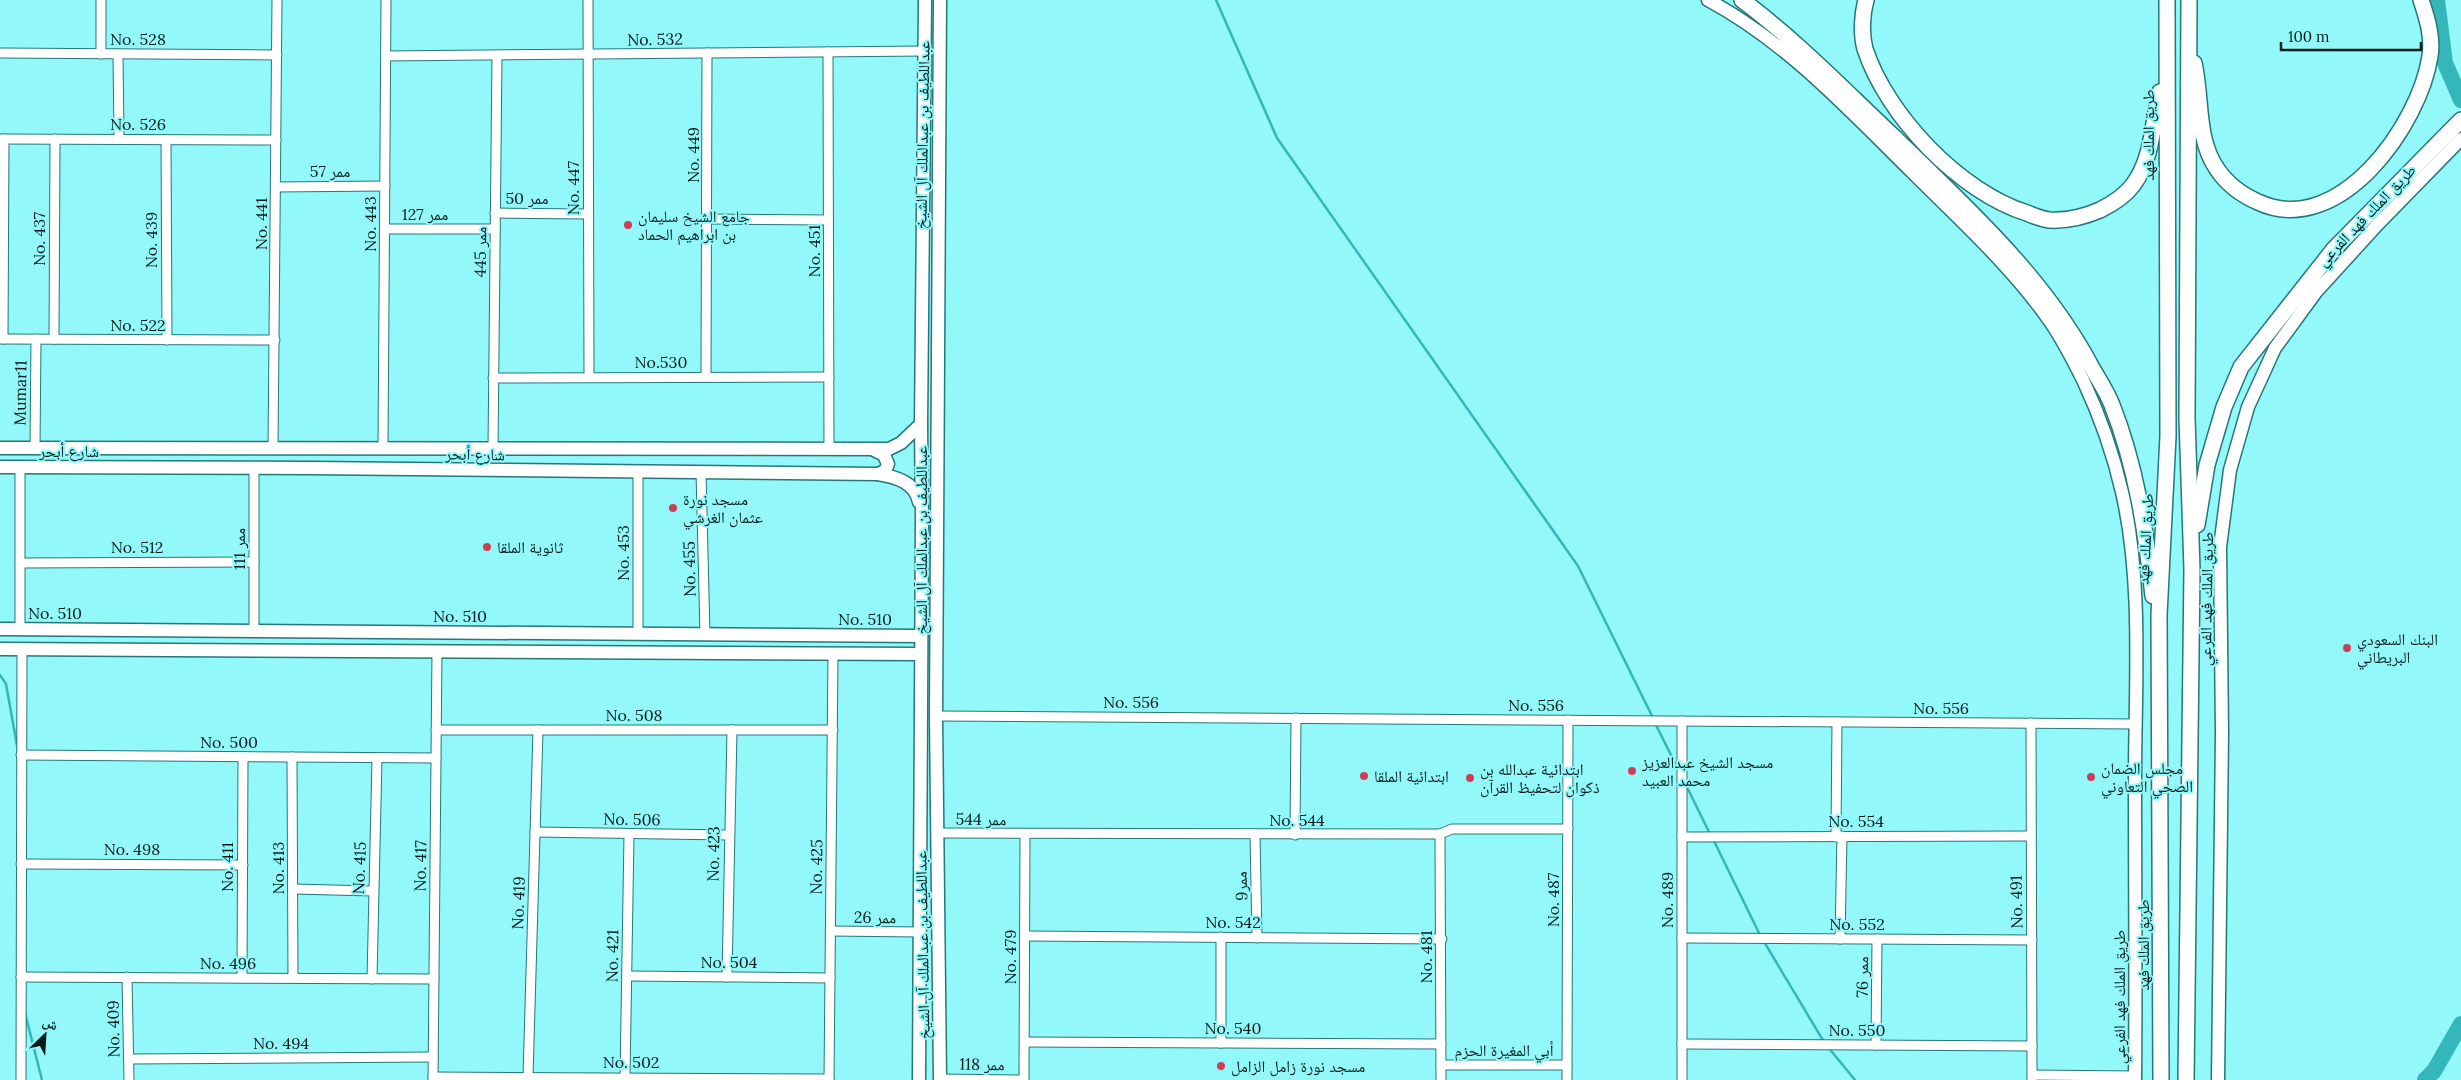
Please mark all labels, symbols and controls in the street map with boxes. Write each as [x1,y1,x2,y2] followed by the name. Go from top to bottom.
[2281,20,2421,52] scale bar
[2288,27,2329,46] text: 100 m
[110,29,166,49] street label: No. 528
[627,29,683,49] street label: No. 532
[910,41,935,229] street label: عبداللطيف بن عبدالملك آل الشيخ
[2138,89,2159,181] street label: طريق الملك فهد
[110,114,166,134] street label: No. 526
[683,127,703,183] street label: No. 449
[563,160,583,215] street label: No. 447
[2312,160,2422,272] street label: طريق الملك فهد الفرعي
[310,161,350,181] street label: ممر 57
[505,188,549,208] street label: ممر 50
[360,196,380,252] street label: No. 443
[251,197,271,250] street label: No. 441
[402,204,448,224] street label: ممر 127
[638,206,750,245] place label: جامع الشيخ سليمان بن ابراهيم الحماد
[29,211,49,266] street label: No. 437
[141,212,161,268] street label: No. 439
[622,219,634,231] marker: جامع الشيخ سليمان بن ابراهيم الحماد
[804,224,824,277] street label: No. 451
[470,227,490,277] street label: ممر 445
[110,315,166,335] street label: No. 522
[635,352,688,372] street label: No.530
[9,360,31,426] street label: Mumar11
[38,441,99,462] street label: شارع أبحر
[444,443,505,466] street label: شارع أبحر
[911,446,932,634] street label: عبداللطيف بن عبدالملك آل الشيخ
[683,489,763,530] place label: مسجد نورة عثمان الغرشي
[2133,493,2158,585] street label: طريق الملك فهد
[667,502,679,514] marker: مسجد نورة عثمان الغرشي
[613,525,633,581] street label: No. 453
[229,528,249,570] street label: ممر 111
[2195,532,2220,666] street label: طريق الملك فهد الفرعي
[111,537,163,557] street label: No. 512
[497,537,564,557] place label: ثانوية الملقا
[481,541,493,553] marker: ثانوية الملقا
[679,541,699,597] street label: No. 455
[28,603,82,623] street label: No. 510
[433,606,487,626] street label: No. 510
[838,609,892,629] street label: No. 510
[2357,629,2438,670] place label: البنك السعودي البريطاني
[2341,642,2353,654] marker: البنك السعودي البريطاني
[1103,692,1159,712] street label: No. 556
[1508,695,1564,715] street label: No. 556
[1913,698,1969,718] street label: No. 556
[605,705,663,725] street label: No. 508
[200,732,258,752] street label: No. 500
[1641,752,1773,790] place label: مسجد الشيخ عبدالعزيز محمد العبيد
[2101,758,2193,799] place label: مجلس الضمان الصحي التعاوني
[1480,759,1600,798] place label: ابتدائية عبدالله بن ذكوان لتحفيظ القرآن
[1626,765,1638,777] marker: مسجد الشيخ عبدالعزيز محمد العبيد
[1374,766,1449,786] place label: ابتدائية الملقا
[1358,770,1370,782] marker: ابتدائية الملقا
[2085,771,2097,783] marker: مجلس الضمان الصحي التعاوني
[1464,772,1476,784] marker: ابتدائية عبدالله بن ذكوان لتحفيظ القرآن
[603,809,661,829] street label: No. 506
[956,809,1006,829] street label: ممر 544
[1269,810,1325,830] street label: No. 544
[1828,811,1884,831] street label: No. 554
[703,826,723,882] street label: No. 423
[104,839,160,859] street label: No. 498
[806,839,826,895] street label: No. 425
[410,840,430,892] street label: No. 417
[268,841,288,894] street label: No. 413
[348,841,370,895] street label: No. 415
[217,842,237,892] street label: No. 411
[910,851,935,1039] street label: عبداللطيف بن عبدالملك آل الشيخ
[1231,871,1251,901] street label: ممر9
[1543,872,1563,927] street label: No. 487
[1657,872,1677,928] street label: No. 489
[2006,875,2026,929] street label: No. 491
[507,876,529,930] street label: No. 419
[2133,899,2154,991] street label: طريق الملك فهد
[854,907,896,927] street label: ممر 26
[1205,912,1261,932] street label: No. 542
[1829,914,1885,934] street label: No. 552
[602,929,622,982] street label: No. 421
[1000,930,1020,984] street label: No. 479
[1416,930,1436,984] street label: No. 481
[2109,930,2132,1064] street label: طريق الملك فهد الفرعي
[701,952,758,972] street label: No. 504
[200,953,256,973] street label: No. 496
[1852,956,1872,998] street label: ممر 76
[103,1000,123,1058] street label: No. 409
[20,1010,70,1060] north arrow
[40,1012,61,1035] text: ش
[1205,1018,1261,1038] street label: No. 540
[1829,1020,1886,1040] street label: No. 550
[253,1033,309,1053] street label: No. 494
[1455,1040,1553,1063] street label: أبي المغيرة الحزم
[603,1052,659,1072] street label: No. 502
[959,1054,1005,1074] street label: ممر 118
[1231,1056,1365,1077] place label: مسجد نورة زامل الزامل
[1215,1060,1227,1072] marker: مسجد نورة زامل الزامل

